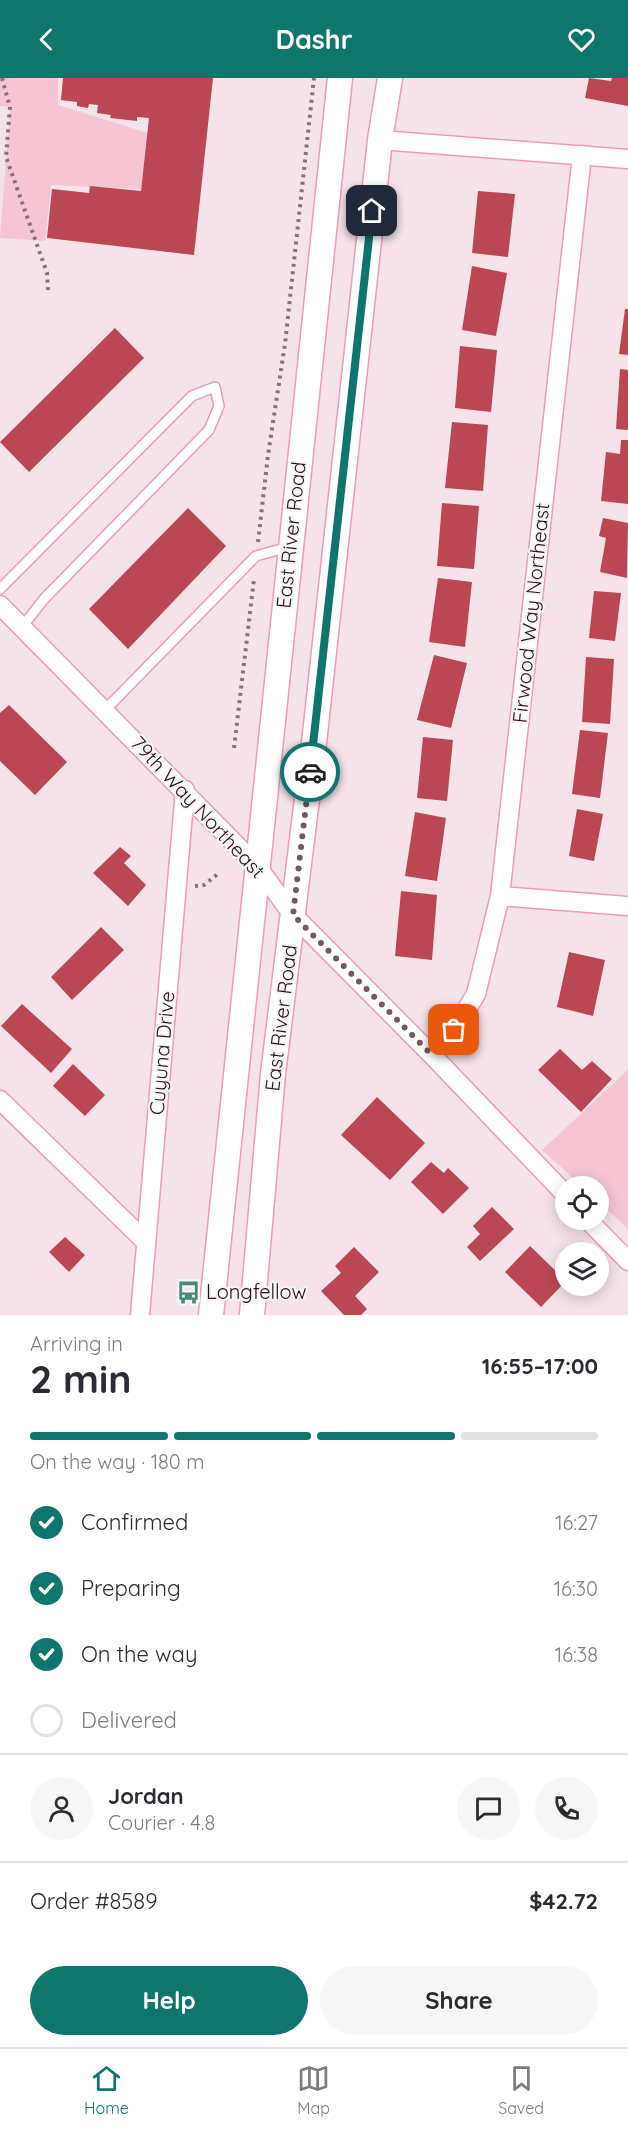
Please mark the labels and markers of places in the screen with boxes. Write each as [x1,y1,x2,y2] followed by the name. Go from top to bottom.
[346,185,397,236] pin
[428,1004,479,1055] pin
[175,1279,201,1305] bus stop icon: Longfellow
[206,1279,307,1304] place label: Longfellow

